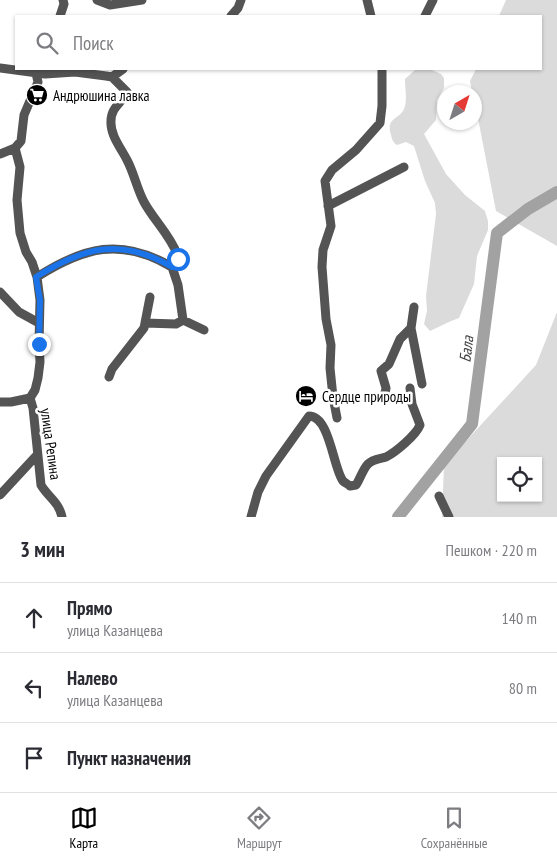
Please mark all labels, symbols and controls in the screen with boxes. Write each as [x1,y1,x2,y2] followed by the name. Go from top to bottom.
[15,15,542,70] search box
[33,29,61,57] icon: search
[73,31,114,55] text: Поиск
[25,83,49,107] supermarket icon: Андрюшина лавка
[437,85,482,130] north arrow
[53,86,150,105] place label: Андрюшина лавка
[167,248,190,271] route start
[28,333,51,356] route end
[454,333,478,363] water label: Бала
[294,384,318,408] hotel icon: Сердце природы
[322,387,411,406] place label: Сердце природы
[37,407,65,481] street label: улица Репина
[497,457,542,502] map controls
[497,457,542,502] button: locate
[20,536,65,563] text: 3 мин
[446,540,537,560] text: Пешком · 220 m
[67,596,112,620] text: Прямо
[20,604,48,632] icon: ahead
[502,608,537,628] text: 140 m
[67,620,163,640] text: улица Казанцева
[67,666,118,690] text: Налево
[20,674,48,702] icon: left
[509,678,537,698] text: 80 m
[67,690,163,710] text: улица Казанцева
[20,744,48,772] icon: arrive
[67,746,191,770] text: Пункт назначения
[70,804,98,852] tab: Карта
[237,804,282,852] tab: Маршрут
[421,804,487,852] tab: Сохранённые

